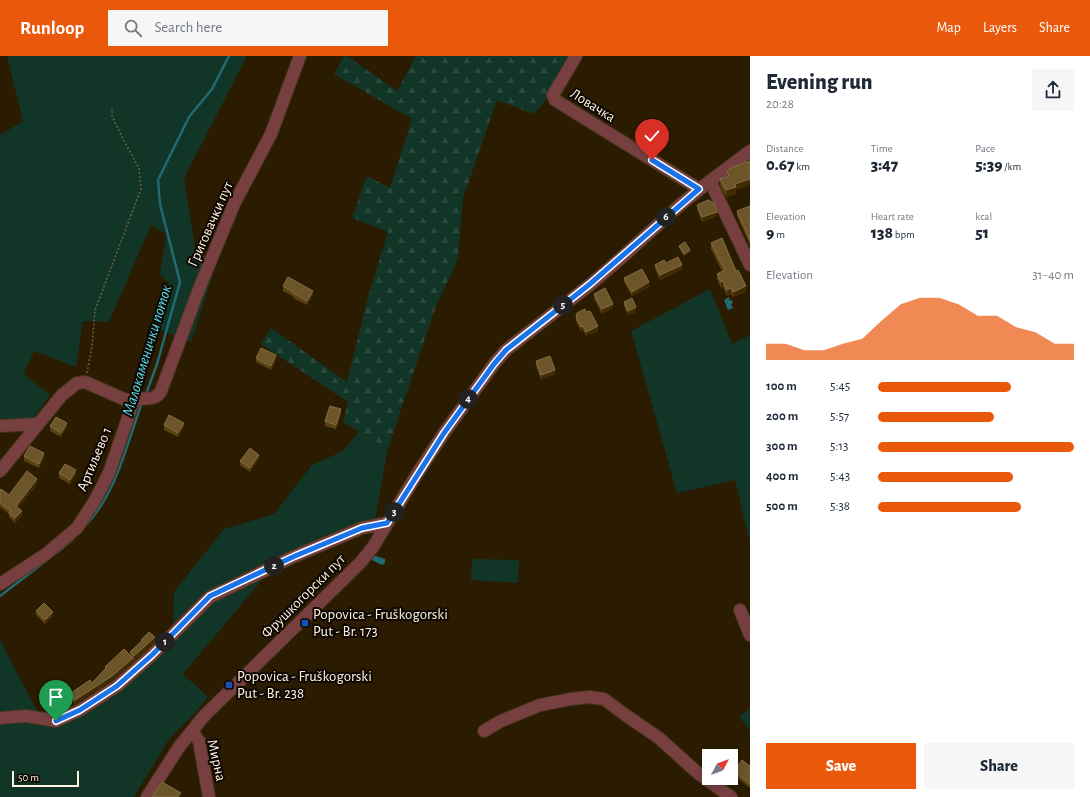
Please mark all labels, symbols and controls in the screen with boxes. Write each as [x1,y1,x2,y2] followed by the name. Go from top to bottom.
[108,10,388,46] search box
[122,17,144,39] icon: search
[20,19,84,38] text: Runloop
[154,20,222,35] text: Search here
[936,21,961,35] text: Map
[983,21,1017,35] text: Layers
[1039,21,1070,35] text: Share
[1032,69,1074,111] button: share
[766,71,873,93] text: Evening run
[568,86,618,125] street label: Ловачка
[766,98,794,111] text: 20:28
[635,119,669,160] pin
[641,125,663,147] icon: check
[766,143,803,154] text: Distance
[871,143,893,154] text: Time
[975,143,995,154] text: Pace
[766,156,794,173] text: 0.67
[871,156,898,173] text: 3:47
[975,156,1002,173] text: 5:39
[794,161,810,172] text: km
[1002,161,1021,172] text: /km
[185,179,236,269] street label: Григовачки пут
[656,207,676,227] pin: 6
[663,211,669,222] text: 6
[766,211,806,222] text: Elevation
[871,211,914,222] text: Heart rate
[975,211,992,222] text: kcal
[766,224,774,241] text: 9
[871,224,893,241] text: 138
[975,224,989,241] text: 51
[774,229,785,240] text: m
[893,229,915,240] text: bpm
[766,269,813,282] text: Elevation
[1032,269,1074,282] text: 31–40 m
[119,282,175,418] water label: Малокаменички поток
[553,295,573,315] pin: 5
[561,299,565,310] text: 5
[766,380,797,393] text: 100 m
[830,380,850,393] text: 5:45
[458,389,478,409] pin: 4
[465,393,471,404] text: 4
[766,410,798,423] text: 200 m
[830,410,849,423] text: 5:57
[74,425,115,493] street label: Артиљево 1
[766,440,798,453] text: 300 m
[830,440,848,453] text: 5:13
[766,470,799,483] text: 400 m
[830,470,850,483] text: 5:43
[766,500,798,513] text: 500 m
[830,500,850,513] text: 5:38
[384,502,404,522] pin: 3
[392,506,396,517] text: 3
[259,551,349,641] street label: Фрушкогорски пут
[264,556,284,576] pin: 2
[271,560,277,571] text: 2
[313,607,448,639] place label: Popovica - Fruškogorski Put - Br. 173
[300,618,310,628] marker: Popovica - Fruškogorski Put - Br. 173
[155,632,175,652] pin: 1
[163,636,167,647] text: 1
[237,669,372,701] place label: Popovica - Fruškogorski Put - Br. 238
[39,680,73,721] pin
[224,680,234,690] marker: Popovica - Fruškogorski Put - Br. 238
[45,686,67,708] icon: arrive
[204,738,229,783] street label: Мирна
[766,743,916,789] button: Save
[924,743,1074,789] button: Share
[702,749,738,785] north arrow
[702,749,738,785] map controls
[12,769,79,788] scale bar
[18,772,39,783] text: 50 m

